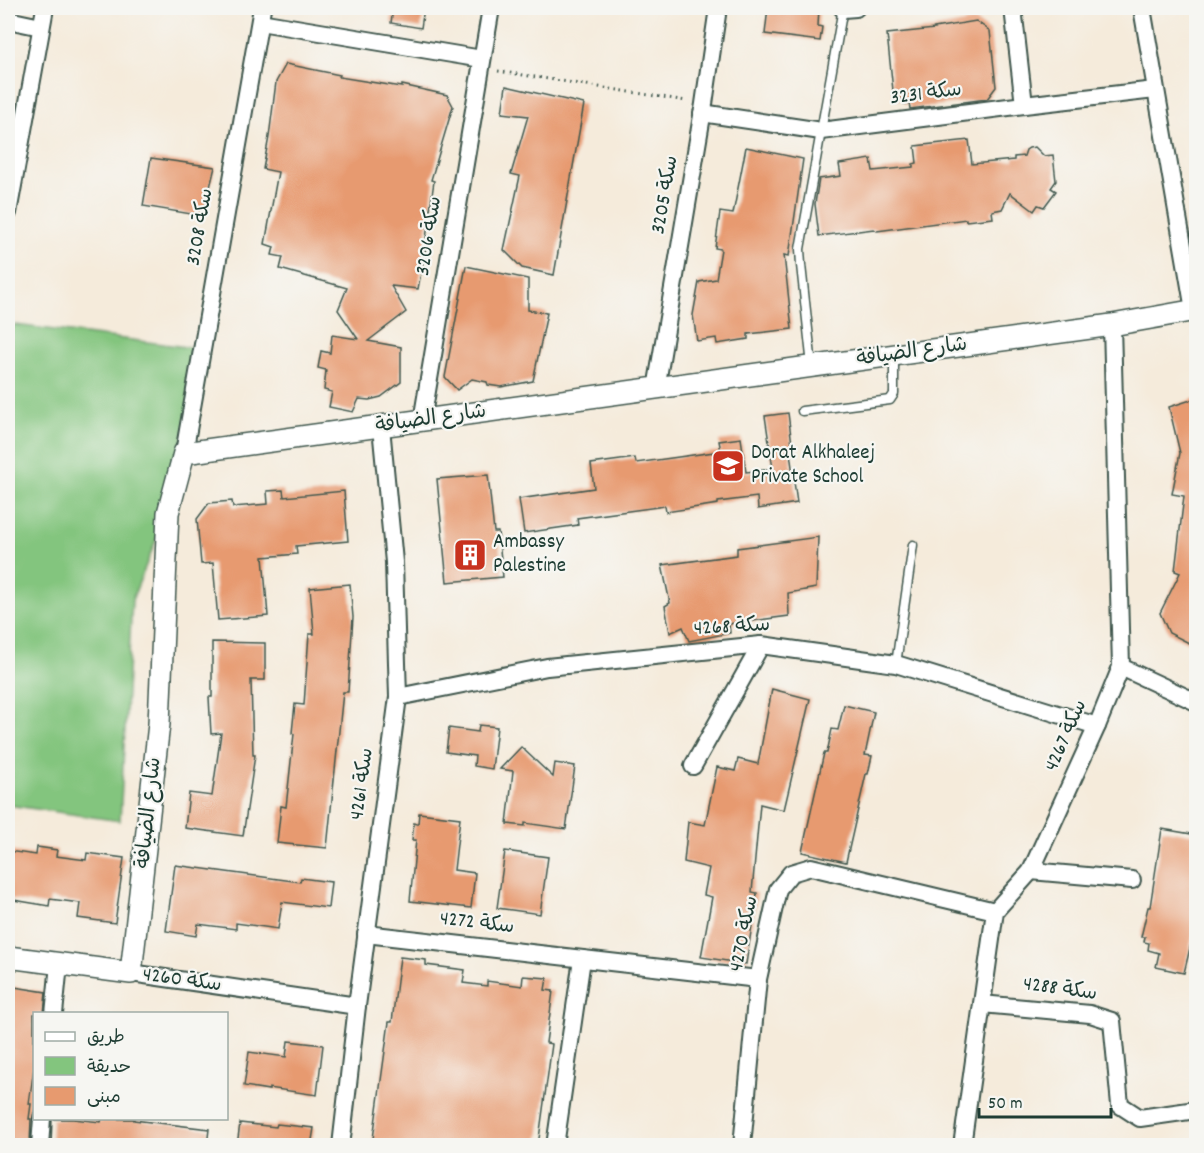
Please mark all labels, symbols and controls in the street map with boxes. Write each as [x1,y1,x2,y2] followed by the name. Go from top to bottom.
[888,76,964,114] street label: سكة 3231
[644,153,688,237] street label: سكة 3205
[179,186,223,268] street label: سكة 3208
[409,194,451,278] street label: سكة 3206
[855,330,969,376] street label: شارع الضيافة
[374,397,488,443] street label: شارع الضيافة
[751,439,875,493] place label: Dorat Alkhaleej Private School
[710,448,746,484] school or university icon: Dorat Alkhaleej Private School
[493,528,566,582] place label: Ambassy Palestine
[452,537,488,573] building icon: Ambassy Palestine
[693,611,771,645] street label: سكة 4268
[1038,695,1096,777] street label: سكة 4267
[343,746,383,822] street label: سكة 4261
[129,756,171,870] street label: شارع الضيافة
[722,893,768,975] street label: سكة 4270
[438,905,516,943] street label: سكة 4272
[141,961,223,1001] street label: سكة 4260
[1021,970,1099,1010] street label: سكة 4288
[33,1012,228,1120] legend
[87,1026,125,1051] text: طريق
[87,1056,131,1081] text: حديقة
[979,1081,1111,1119] scale bar
[87,1086,121,1111] text: مبنى
[988,1092,1023,1117] text: 50 m

